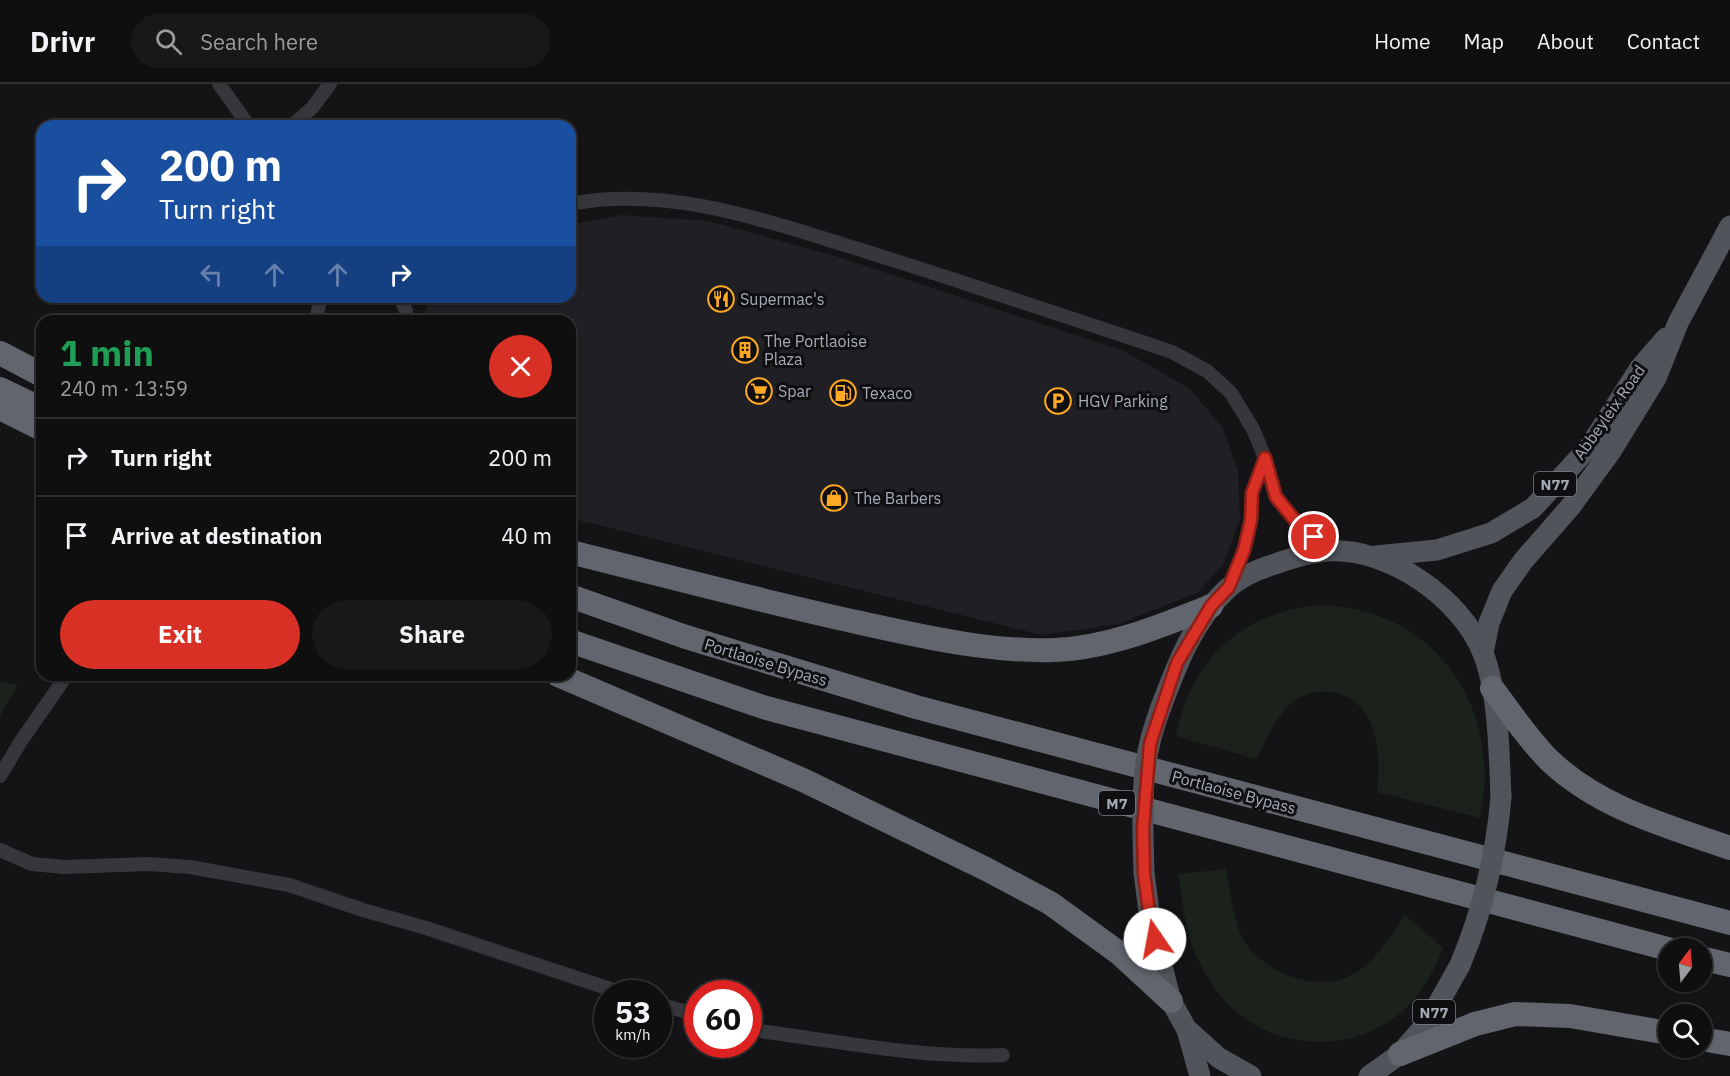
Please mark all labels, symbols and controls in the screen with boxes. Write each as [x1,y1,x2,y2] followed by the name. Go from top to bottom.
[131,14,551,68] search box
[30,23,95,60] text: Drivr
[152,25,185,58] icon: search
[200,27,318,56] text: Search here
[1374,27,1431,55] text: Home
[1464,27,1504,55] text: Map
[1537,27,1594,55] text: About
[1627,27,1700,55] text: Contact
[159,138,282,193] text: 200 m
[60,144,138,222] icon: right
[159,191,276,226] text: Turn right
[195,258,228,291] icon: left
[258,258,291,291] icon: ahead
[321,258,354,291] icon: ahead
[384,258,417,291] icon: right
[706,284,736,314] restaurant icon: Supermac's
[740,289,825,309] place label: Supermac's
[60,329,154,376] text: 1 min
[764,331,867,369] place label: The Portlaoise Plaza
[489,335,552,398] button: close
[730,335,760,365] building icon: The Portlaoise Plaza
[1569,361,1649,463] street label: Abbeyleix Road
[60,375,188,402] text: 240 m · 13:59
[744,376,774,406] supermarket icon: Spar
[828,378,858,408] fuel station icon: Texaco
[778,381,811,401] place label: Spar
[862,383,912,403] place label: Texaco
[1043,386,1073,416] parking icon: HGV Parking
[1078,391,1168,411] place label: HGV Parking
[60,441,93,474] icon: right
[111,443,212,472] text: Turn right
[488,443,552,472] text: 200 m
[1534,472,1576,496] road number: N77
[819,483,849,513] shop icon: The Barbers
[854,488,941,508] place label: The Barbers
[1288,511,1339,562] pin
[60,519,93,552] icon: arrive
[1297,520,1330,553] icon: arrive
[111,521,322,550] text: Arrive at destination
[501,521,552,550] text: 40 m
[60,600,300,669] button: Exit
[312,600,552,669] button: Share
[702,634,830,690] street label: Portlaoise Bypass
[1170,766,1298,818] street label: Portlaoise Bypass
[1099,791,1135,815] road number: M7
[1123,907,1187,971] position arrow
[1658,938,1712,992] north arrow
[1658,938,1712,1058] map controls
[684,980,762,1058] speed limit sign: 60
[615,992,651,1031] text: 53
[1413,1000,1455,1024] road number: N77
[1658,1004,1712,1058] button: search
[615,1025,651,1044] text: km/h

